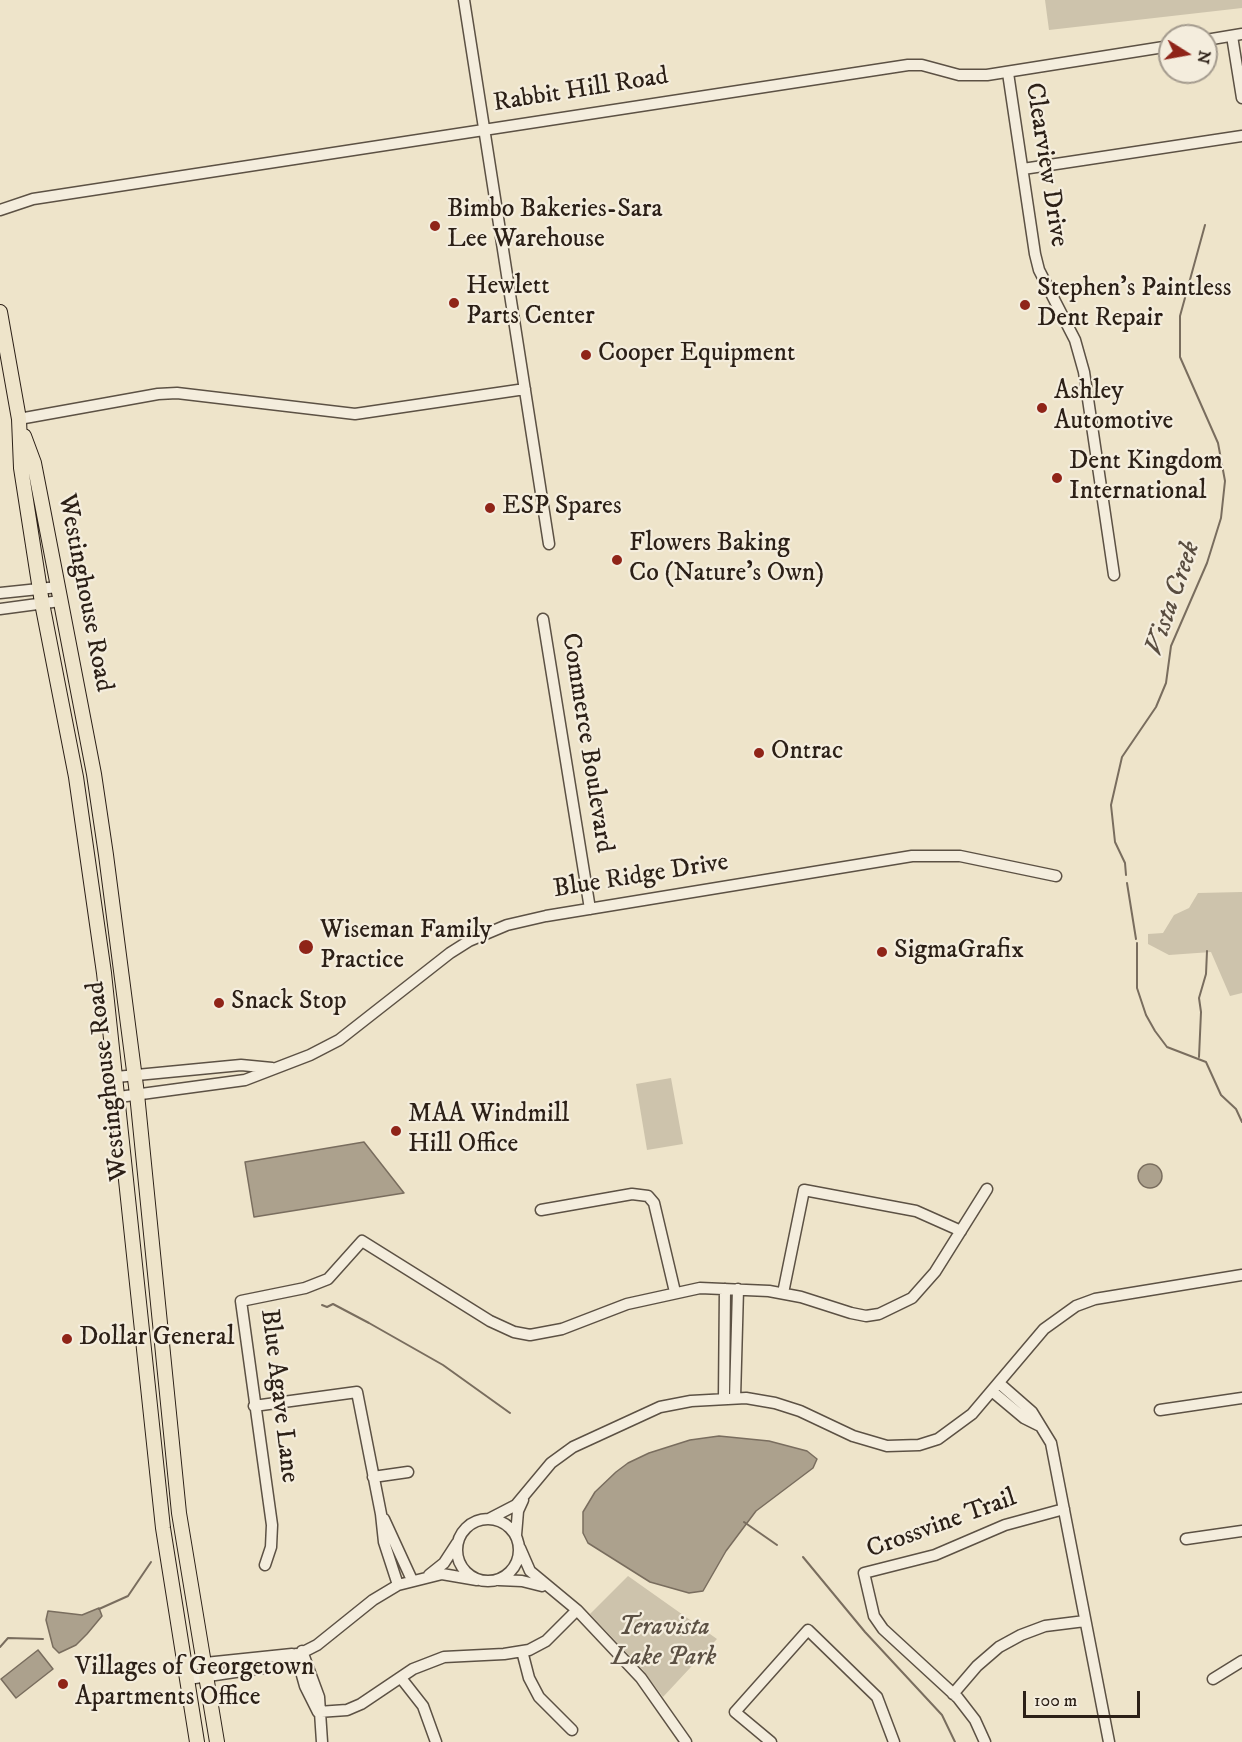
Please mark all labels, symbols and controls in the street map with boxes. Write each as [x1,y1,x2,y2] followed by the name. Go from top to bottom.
[1158,24,1218,84] north arrow
[1193,49,1215,65] text: N
[491,62,671,120] street label: Rabbit Hill Road
[1017,81,1073,249] street label: Clearview Drive
[447,195,663,256] place label: Bimbo Bakeries-Sara Lee Warehouse
[428,219,442,233] marker: Bimbo Bakeries-Sara Lee Warehouse
[466,272,595,334] place label: Hewlett Parts Center
[1037,274,1231,336] place label: Stephen's Paintless Dent Repair
[447,296,461,310] marker: Hewlett Parts Center
[1018,298,1032,312] marker: Stephen's Paintless Dent Repair
[598,339,795,371] place label: Cooper Equipment
[579,348,593,362] marker: Cooper Equipment
[1054,377,1173,438] place label: Ashley Automotive
[1035,401,1049,415] marker: Ashley Automotive
[1069,447,1223,508] place label: Dent Kingdom International
[1050,471,1064,485] marker: Dent Kingdom International
[50,491,118,695] street label: Westinghouse Road
[502,492,622,524] place label: ESP Spares
[483,501,497,515] marker: ESP Spares
[629,529,824,590] place label: Flowers Baking Co (Nature's Own)
[1139,538,1209,660] water label: Vista Creek
[610,553,624,567] marker: Flowers Baking Co (Nature's Own)
[553,631,619,855] street label: Commerce Boulevard
[771,737,843,769] place label: Ontrac
[752,746,766,760] marker: Ontrac
[551,848,731,906] street label: Blue Ridge Drive
[320,916,492,978] place label: Wiseman Family Practice
[894,936,1024,968] place label: SigmaGrafix
[297,938,315,956] marker: Wiseman Family Practice
[875,945,889,959] marker: SigmaGrafix
[81,979,137,1183] street label: Westinghouse Road
[231,987,347,1019] place label: Snack Stop
[212,996,226,1010] marker: Snack Stop
[408,1100,569,1162] place label: MAA Windmill Hill Office
[389,1124,403,1138] marker: MAA Windmill Hill Office
[252,1307,304,1485] street label: Blue Agave Lane
[79,1323,235,1355] place label: Dollar General
[60,1332,74,1346] marker: Dollar General
[863,1483,1021,1567] street label: Crossvine Trail
[612,1613,716,1674] park label: Teravista Lake Park
[75,1653,314,1714] place label: Villages of Georgetown Apartments Office
[56,1677,70,1691] marker: Villages of Georgetown Apartments Office
[1026,1679,1143,1717] scale bar
[1034,1690,1077,1712] text: 100 m

